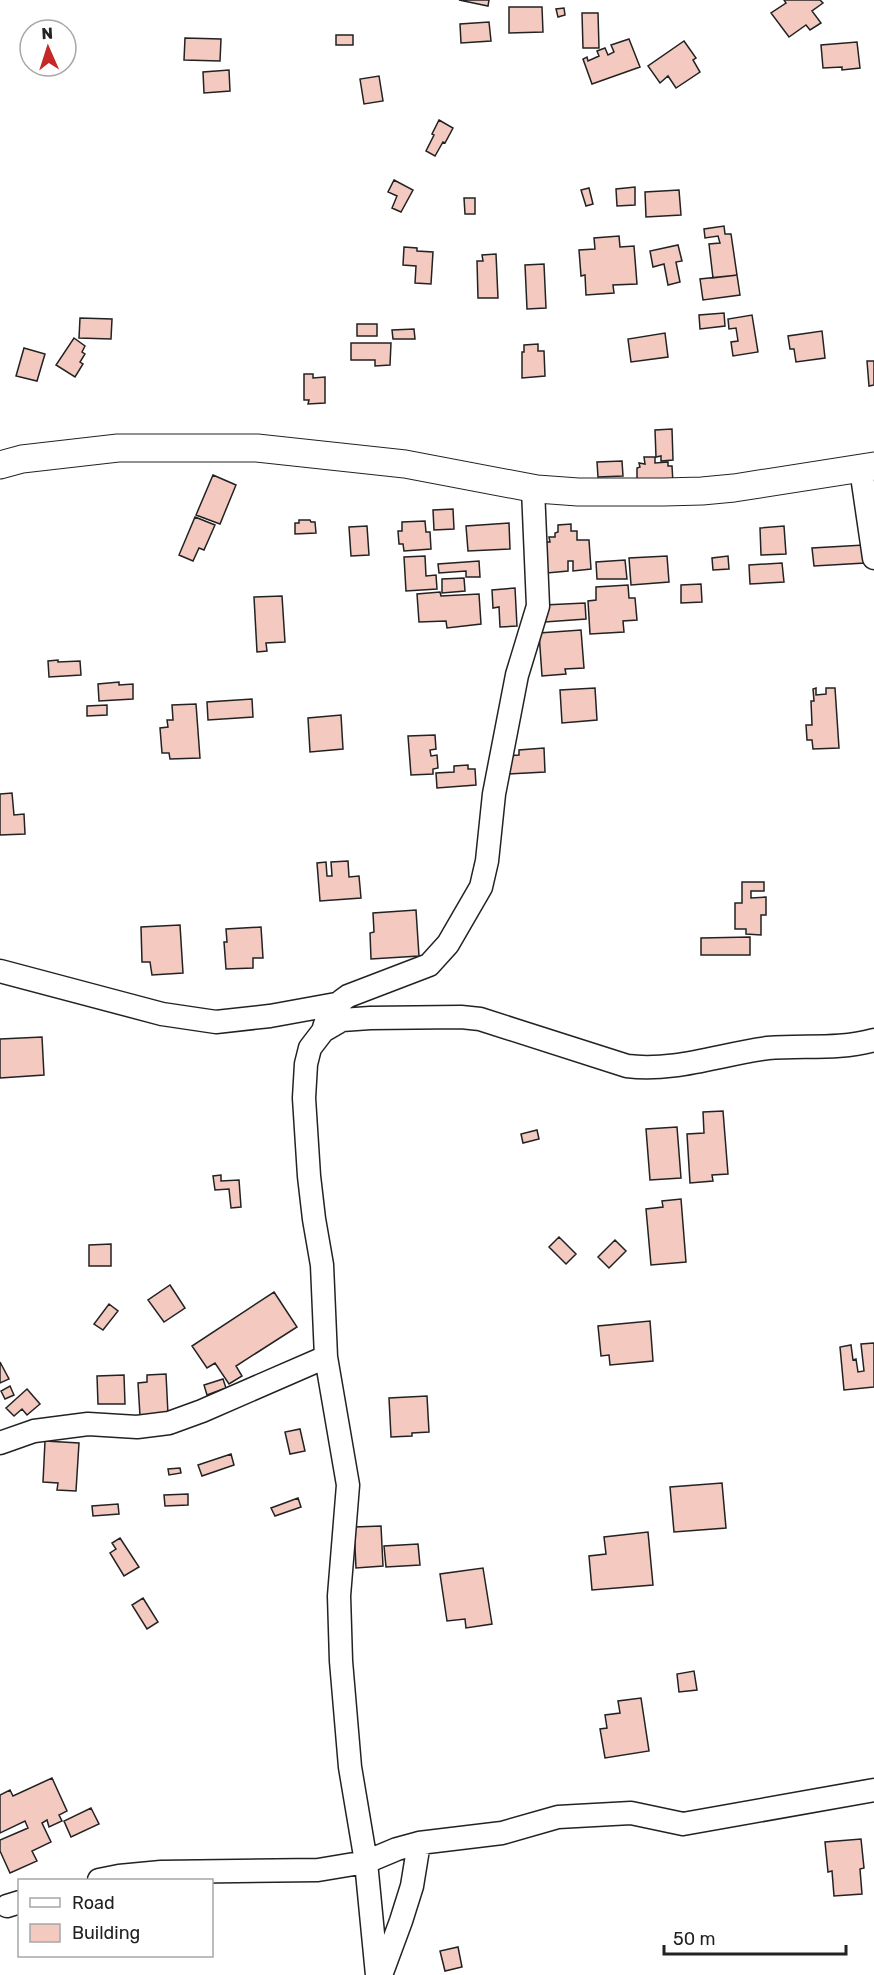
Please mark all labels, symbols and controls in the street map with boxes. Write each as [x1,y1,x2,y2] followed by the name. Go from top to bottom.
[18,18,78,78] north arrow
[41,24,53,43] text: N
[18,1879,213,1957] legend
[72,1892,115,1914] text: Road
[664,1918,846,1956] scale bar
[72,1922,140,1944] text: Building
[673,1928,716,1950] text: 50 m

